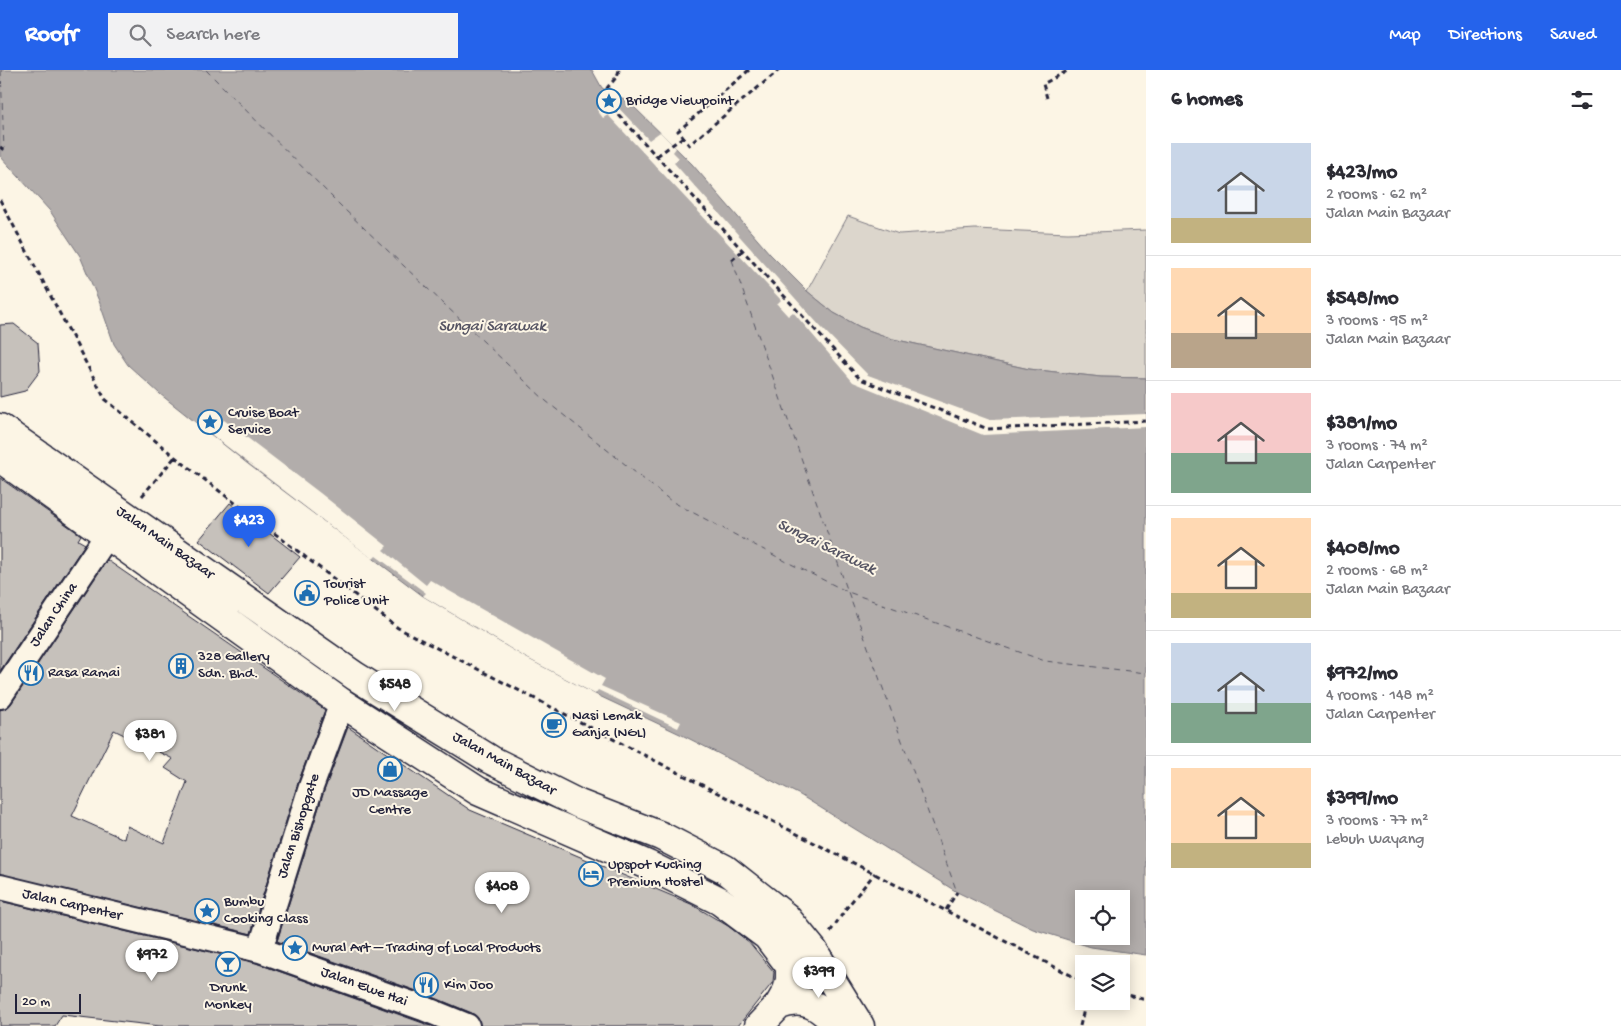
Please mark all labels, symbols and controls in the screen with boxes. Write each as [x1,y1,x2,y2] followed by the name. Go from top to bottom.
[108,13,458,58] search box
[25,21,78,50] text: Roofr
[126,21,154,49] icon: search
[166,24,260,47] text: Search here
[1389,25,1421,46] text: Map
[1449,25,1522,46] text: Directions
[1550,25,1596,46] text: Saved
[1568,86,1596,114] icon: filters
[596,88,622,114] place icon: Bridge Viewpoint
[1171,88,1242,113] text: 6 homes
[625,92,735,110] place label: Bridge Viewpoint
[1326,161,1397,186] text: $423/mo
[1211,163,1271,223] icon: home
[1326,186,1427,205] text: 2 rooms · 62 m²
[1326,205,1450,224] text: Jalan Main Bazaar
[1326,287,1399,312] text: $548/mo
[1211,288,1271,348] icon: home
[1326,312,1428,331] text: 3 rooms · 95 m²
[438,318,547,337] water label: Sungai Sarawak
[1326,331,1450,350] text: Jalan Main Bazaar
[228,404,300,439] place label: Cruise Boat Service
[197,409,223,435] place icon: Cruise Boat Service
[1326,412,1397,437] text: $381/mo
[1211,413,1271,473] icon: home
[1326,437,1428,456] text: 3 rooms · 74 m²
[1326,456,1435,475] text: Jalan Carpenter
[112,502,219,585] street label: Jalan Main Bazaar
[219,506,279,548] pin: $423
[234,512,264,531] text: $423
[774,516,880,581] water label: Sungai Sarawak
[1326,537,1400,562] text: $408/mo
[1211,538,1271,598] icon: home
[1326,562,1428,581] text: 2 rooms · 68 m²
[323,575,390,610] place label: Tourist Police Unit
[26,579,82,650] street label: Jalan China
[294,580,320,606] public building icon: Tourist Police Unit
[1326,581,1450,600] text: Jalan Main Bazaar
[197,648,270,683] place label: 328 Gallery Sdn. Bhd.
[168,653,194,679] building icon: 328 Gallery Sdn. Bhd.
[18,660,44,686] restaurant icon: Rasa Ramai
[1326,662,1398,687] text: $972/mo
[1211,663,1271,723] icon: home
[48,664,120,682] place label: Rasa Ramai
[365,670,425,712] pin: $548
[379,676,411,695] text: $548
[1326,687,1434,706] text: 4 rooms · 148 m²
[1326,706,1435,725] text: Jalan Carpenter
[572,707,646,742] place label: Nasi Lemak Ganja (NGL)
[541,712,567,738] cafe icon: Nasi Lemak Ganja (NGL)
[120,720,180,762] pin: $381
[135,726,165,745] text: $381
[449,728,560,801] street label: Jalan Main Bazaar
[377,756,403,782] shop icon: JD Massage Centre
[274,771,324,881] street label: Jalan Bishopgate
[352,784,428,819] place label: JD Massage Centre
[1326,787,1398,812] text: $399/mo
[1211,788,1271,848] icon: home
[1326,812,1428,831] text: 3 rooms · 77 m²
[1326,831,1424,850] text: Lebuh Wayang
[607,856,704,891] place label: Upspot Kuching Premium Hostel
[578,861,604,887] hotel icon: Upspot Kuching Premium Hostel
[472,872,532,914] pin: $408
[486,878,518,897] text: $408
[20,885,125,926] street label: Jalan Carpenter
[1075,890,1130,1010] map controls
[1075,890,1130,945] button: locate
[223,893,308,928] place label: Bumbu Cooking Class
[194,898,220,924] place icon: Bumbu Cooking Class
[282,935,308,961] place icon: Mural Art – Trading of Local Products
[312,939,541,957] place label: Mural Art – Trading of Local Products
[122,940,182,982] pin: $972
[136,946,168,965] text: $972
[215,951,241,977] bar icon: Drunk Monkey
[1075,955,1130,1010] button: layers
[789,956,849,999] pin: $399
[318,963,410,1011] street label: Jalan Ewe Hai
[803,963,835,982] text: $399
[413,972,439,998] restaurant icon: Kim Joo
[444,976,493,994] place label: Kim Joo
[204,979,252,1014] place label: Drunk Monkey
[15,991,81,1014] scale bar
[22,994,50,1011] text: 20 m

